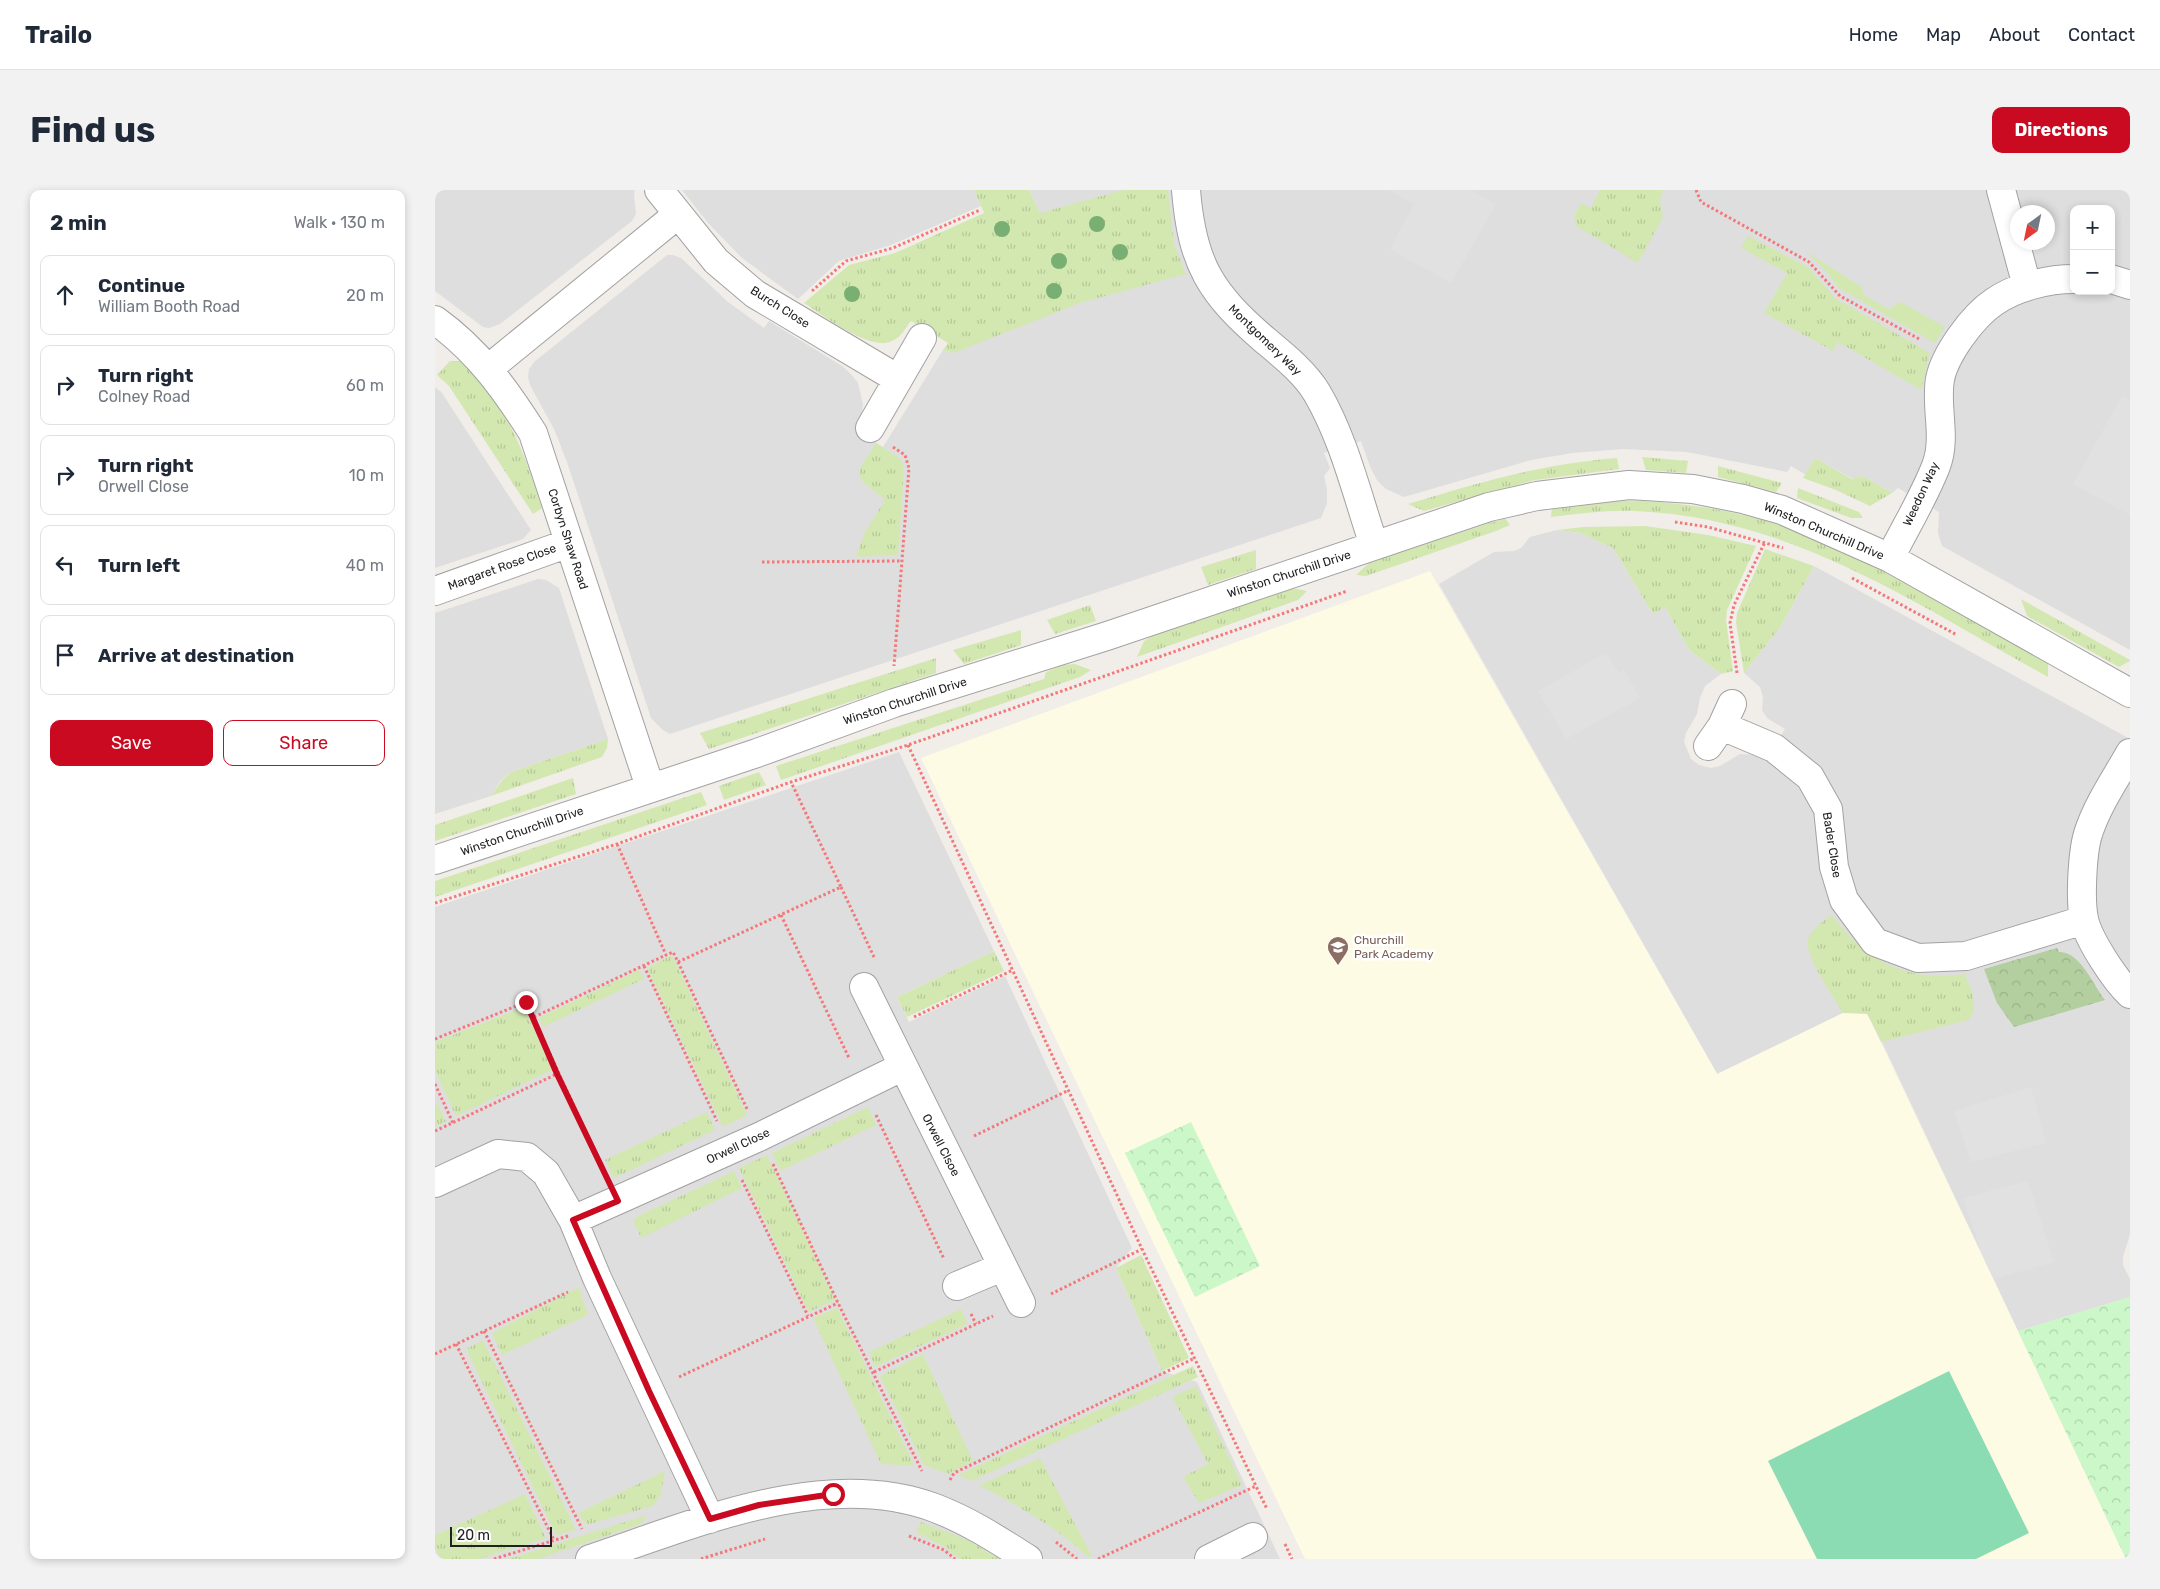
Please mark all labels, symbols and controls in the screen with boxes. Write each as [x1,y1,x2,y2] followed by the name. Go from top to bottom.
[25,21,92,49] text: Trailo
[1849,24,1898,46] text: Home
[1926,24,1961,46] text: Map
[1989,24,2040,46] text: About
[2068,24,2135,46] text: Contact
[1992,107,2130,153] button: Directions
[30,109,155,151] text: Find us
[2010,205,2055,250] north arrow
[2070,205,2115,295] map controls
[2070,205,2115,250] button: +
[50,210,107,235] text: 2 min
[294,213,385,232] text: Walk · 130 m
[2070,250,2115,295] button: −
[98,274,185,297] text: Continue
[51,281,79,309] icon: ahead
[748,283,812,331] street label: Burch Close
[346,286,384,305] text: 20 m
[98,297,240,316] text: William Booth Road
[1226,302,1305,379] street label: Montgomery Way
[98,364,193,387] text: Turn right
[51,371,79,399] icon: right
[346,376,384,395] text: 60 m
[98,387,190,406] text: Colney Road
[98,454,193,477] text: Turn right
[1900,459,1942,528] street label: Weedon Way
[51,461,79,489] icon: right
[349,466,384,485] text: 10 m
[98,477,189,496] text: Orwell Close
[545,487,591,591] street label: Corbyn Shaw Road
[1762,499,1886,563] street label: Winston Churchill Drive
[446,541,558,593] street label: Margaret Rose Close
[1225,547,1353,601] street label: Winston Churchill Drive
[51,551,79,579] icon: left
[98,554,180,577] text: Turn left
[346,556,384,575] text: 40 m
[51,641,79,669] icon: arrive
[98,644,294,667] text: Arrive at destination
[841,674,969,728] street label: Winston Churchill Drive
[50,720,213,766] button: Save
[223,720,385,766] button: Share
[459,803,586,859] street label: Winston Churchill Drive
[1820,811,1844,879] street label: Bader Close
[1354,933,1434,961] place label: Churchill Park Academy
[1326,935,1350,966] school or university icon: Churchill Park Academy
[515,991,538,1014] route end
[919,1111,963,1179] street label: Orwell Clsoe
[704,1125,772,1167] street label: Orwell Close
[822,1483,845,1506] route start
[450,1524,553,1547] scale bar
[457,1527,490,1544] text: 20 m

